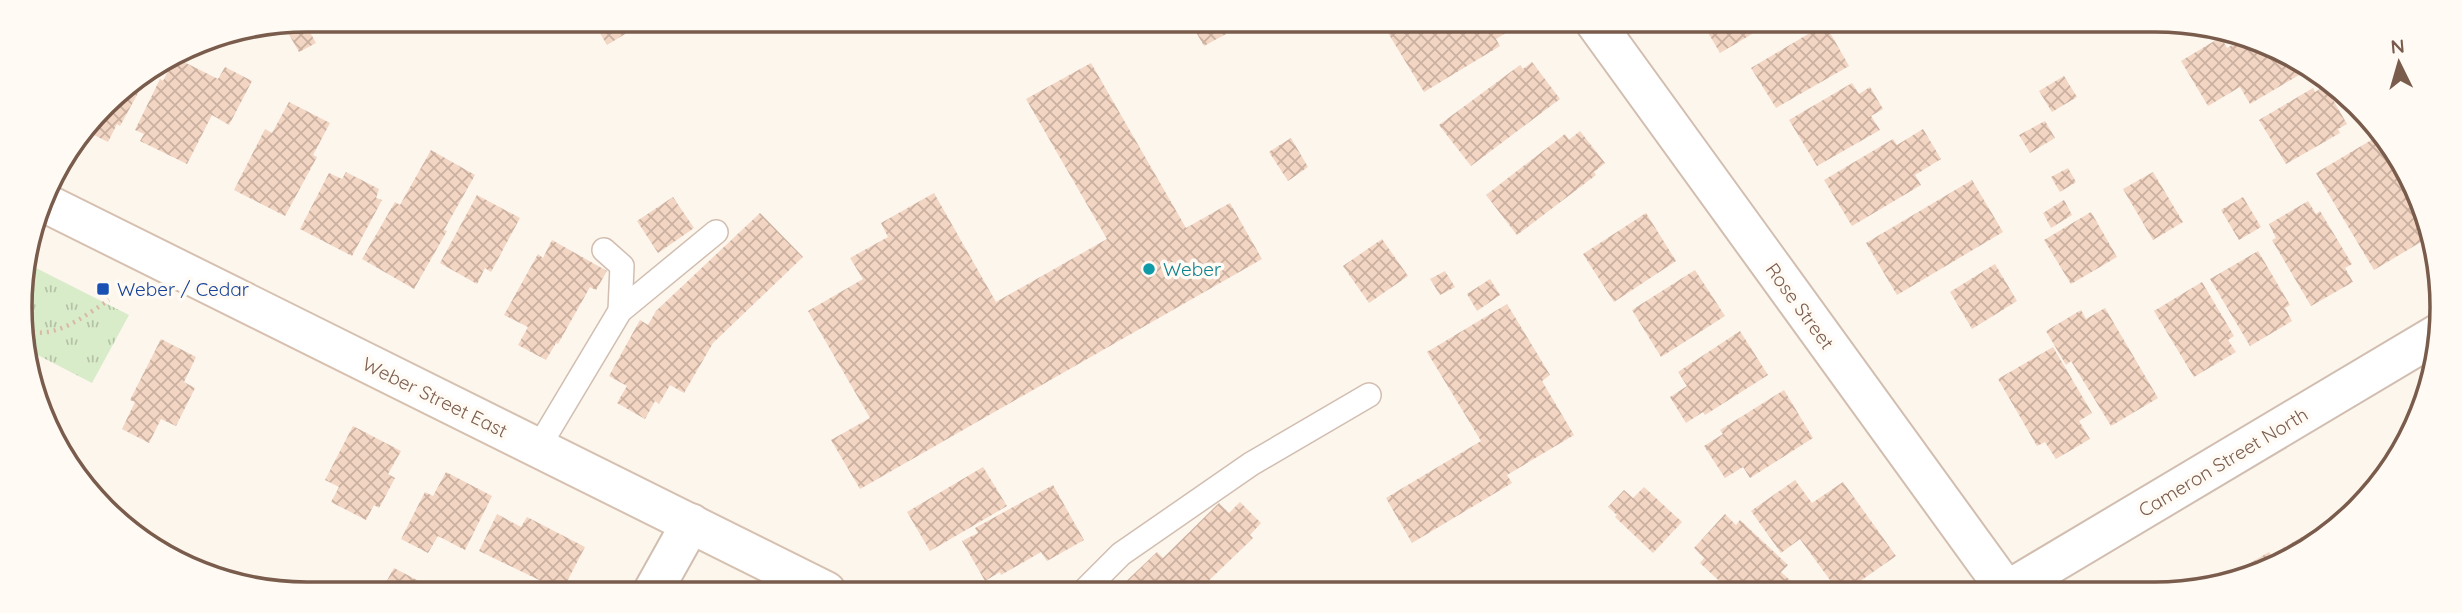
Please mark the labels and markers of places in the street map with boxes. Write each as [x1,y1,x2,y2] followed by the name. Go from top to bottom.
[1163,257,1222,281] place label: Weber
[1141,261,1157,277] marker: Weber
[117,277,250,301] place label: Weber / Cedar
[95,281,111,297] marker: Weber / Cedar

